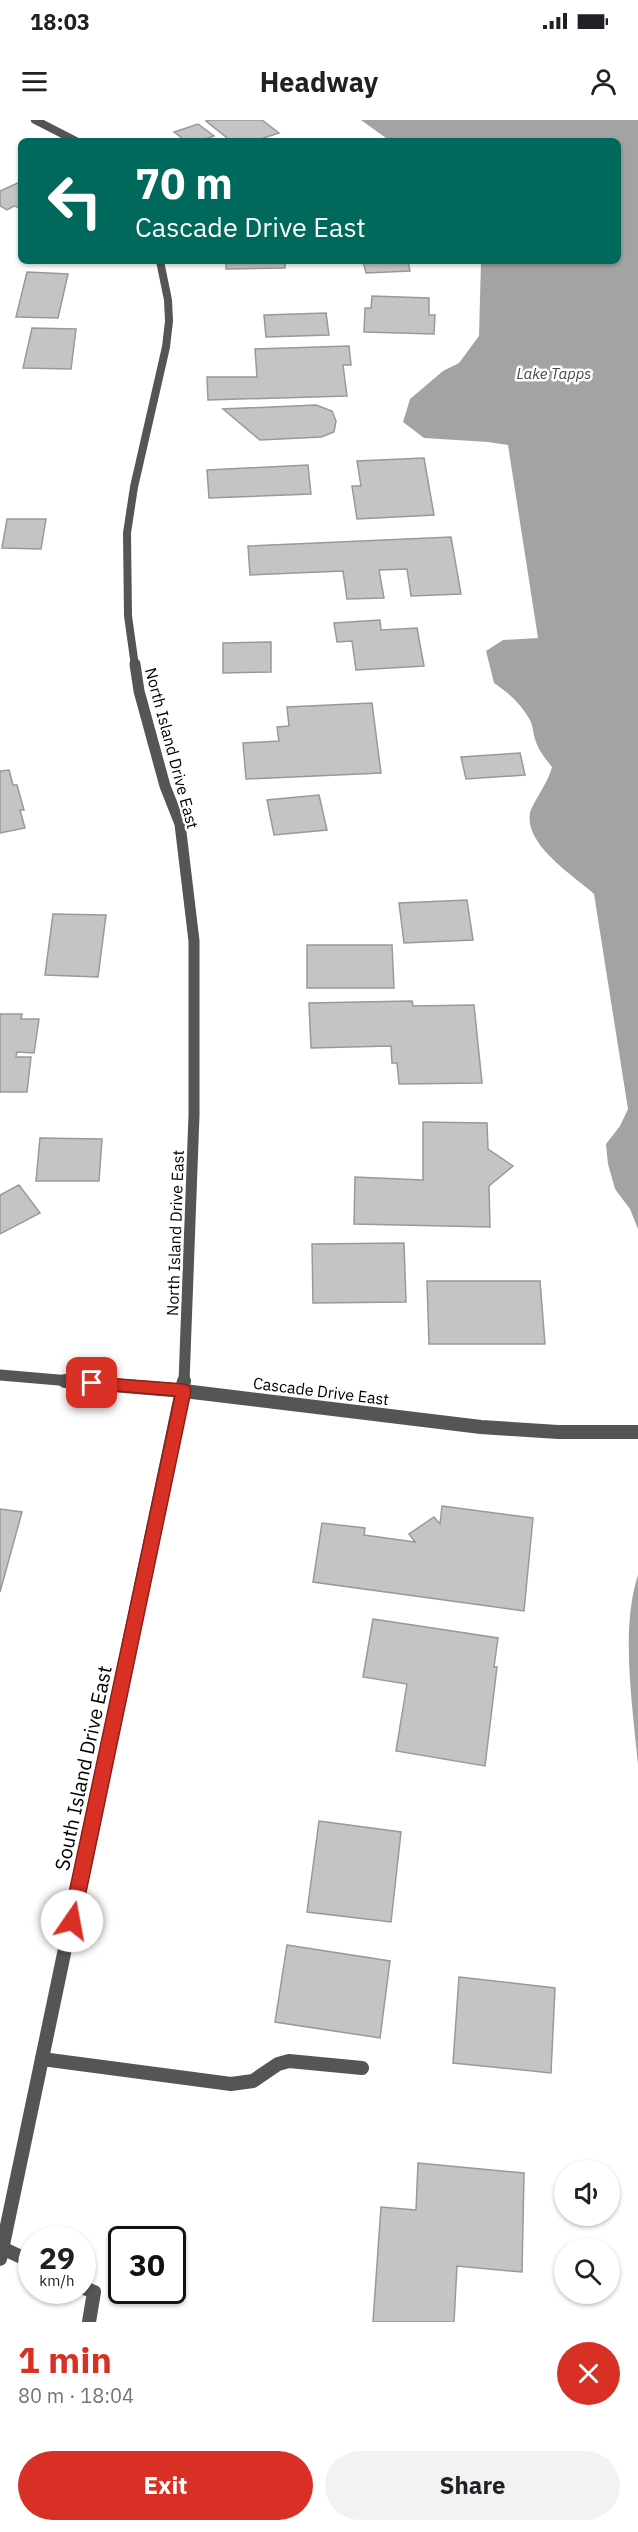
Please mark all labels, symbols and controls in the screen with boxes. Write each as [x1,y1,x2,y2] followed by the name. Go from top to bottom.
[30,7,90,36] text: 18:03
[260,64,378,99] text: Headway
[18,65,51,98] icon: menu
[587,65,620,98] icon: person
[135,156,233,211] text: 70 m
[36,162,114,240] icon: left
[135,209,366,244] text: Cascade Drive East
[517,364,591,383] water label: Lake Tapps
[141,665,203,831] street label: North Island Drive East
[162,1150,188,1316] street label: North Island Drive East
[66,1357,117,1408] pin
[75,1366,108,1399] icon: arrive
[252,1373,390,1409] street label: Cascade Drive East
[48,1663,118,1873] street label: South Island Drive East
[40,1889,104,1953] position arrow
[554,2160,620,2304] map controls
[554,2160,620,2226] button: sound
[108,2226,186,2304] speed limit sign: 30
[39,2238,75,2277] text: 29
[554,2238,620,2304] button: search
[39,2271,75,2290] text: km/h
[18,2336,112,2383] text: 1 min
[557,2342,620,2405] button: close
[18,2382,134,2409] text: 80 m · 18:04
[18,2451,313,2520] button: Exit
[325,2451,620,2520] button: Share

